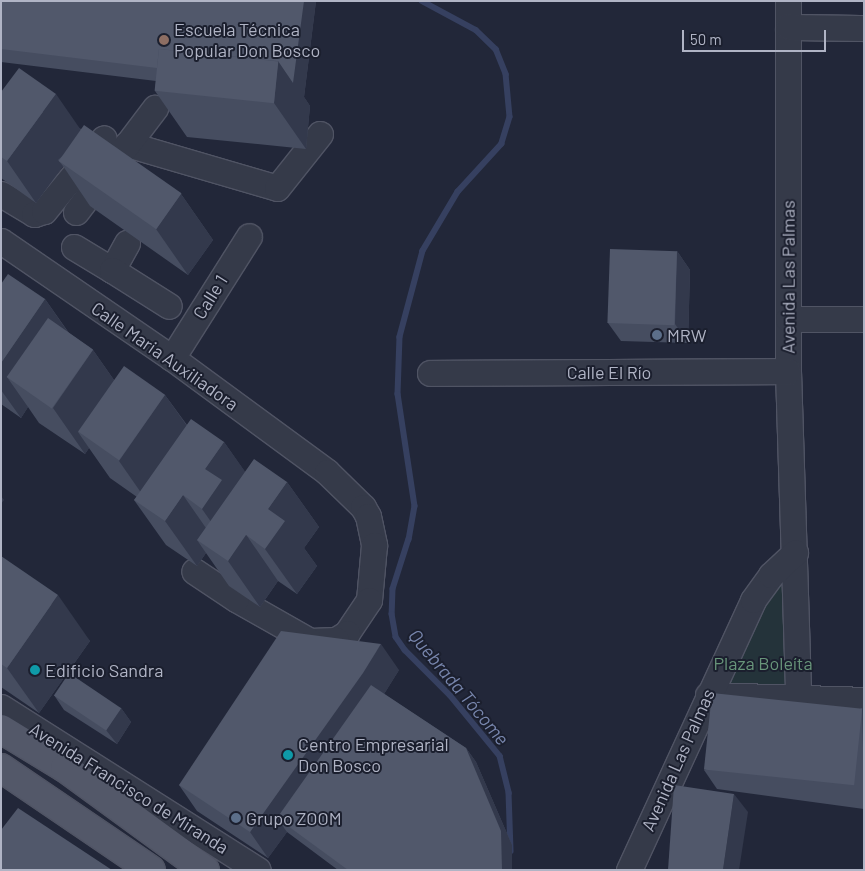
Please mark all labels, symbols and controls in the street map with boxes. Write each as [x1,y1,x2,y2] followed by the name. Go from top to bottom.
[174,19,320,62] place label: Escuela Técnica Popular Don Bosco
[685,20,829,52] scale bar
[690,30,722,48] text: 50 m
[158,34,170,46] marker: Escuela Técnica Popular Don Bosco
[777,200,799,354] street label: Avenida Las Palmas
[188,271,232,323] street label: Calle 1
[87,297,243,415] street label: Calle Maria Auxiliadora
[667,324,707,346] place label: MRW
[651,329,663,341] marker: MRW
[567,361,651,383] street label: Calle El Río
[404,624,514,750] water label: Quebrada Tócome
[713,652,813,674] park label: Plaza Boleíta
[45,659,163,681] place label: Edificio Sandra
[29,664,41,676] marker: Edificio Sandra
[637,685,719,835] street label: Avenida Las Palmas
[25,718,233,858] street label: Avenida Francisco de Miranda
[298,734,449,776] place label: Centro Empresarial Don Bosco
[282,749,294,761] marker: Centro Empresarial Don Bosco
[246,807,342,829] place label: Grupo ZOOM
[230,812,242,824] marker: Grupo ZOOM

